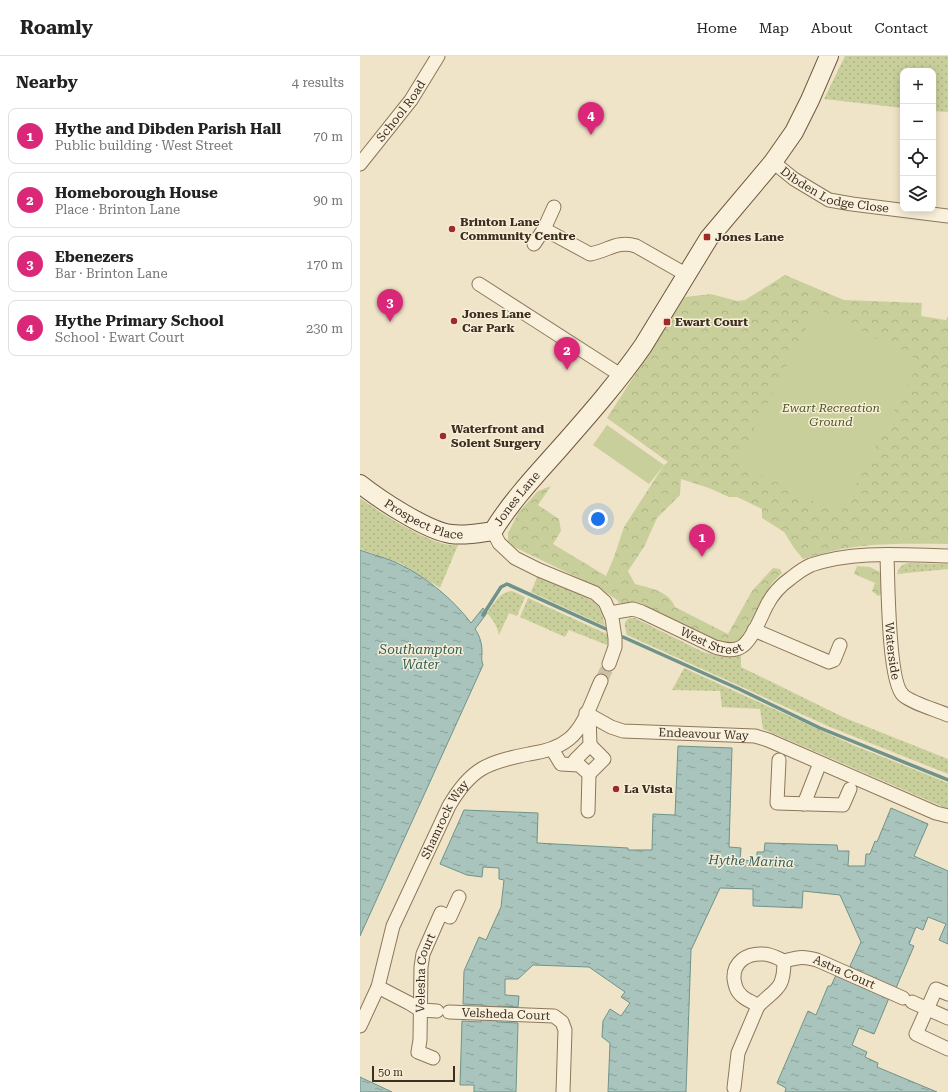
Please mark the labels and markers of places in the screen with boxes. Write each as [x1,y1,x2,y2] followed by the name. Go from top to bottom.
[578,102,604,135] pin: 4
[460,215,576,243] place label: Brinton Lane Community Centre
[447,224,457,234] marker: Brinton Lane Community Centre
[715,230,784,244] place label: Jones Lane
[702,232,712,242] marker: Jones Lane
[377,289,403,322] pin: 3
[462,307,531,335] place label: Jones Lane Car Park
[675,315,748,329] place label: Ewart Court
[449,316,459,326] marker: Jones Lane Car Park
[662,317,672,327] marker: Ewart Court
[554,337,580,370] pin: 2
[451,422,544,450] place label: Waterfront and Solent Surgery
[438,431,448,441] marker: Waterfront and Solent Surgery
[689,524,715,557] pin: 1
[624,782,673,796] place label: La Vista
[611,784,621,794] marker: La Vista

